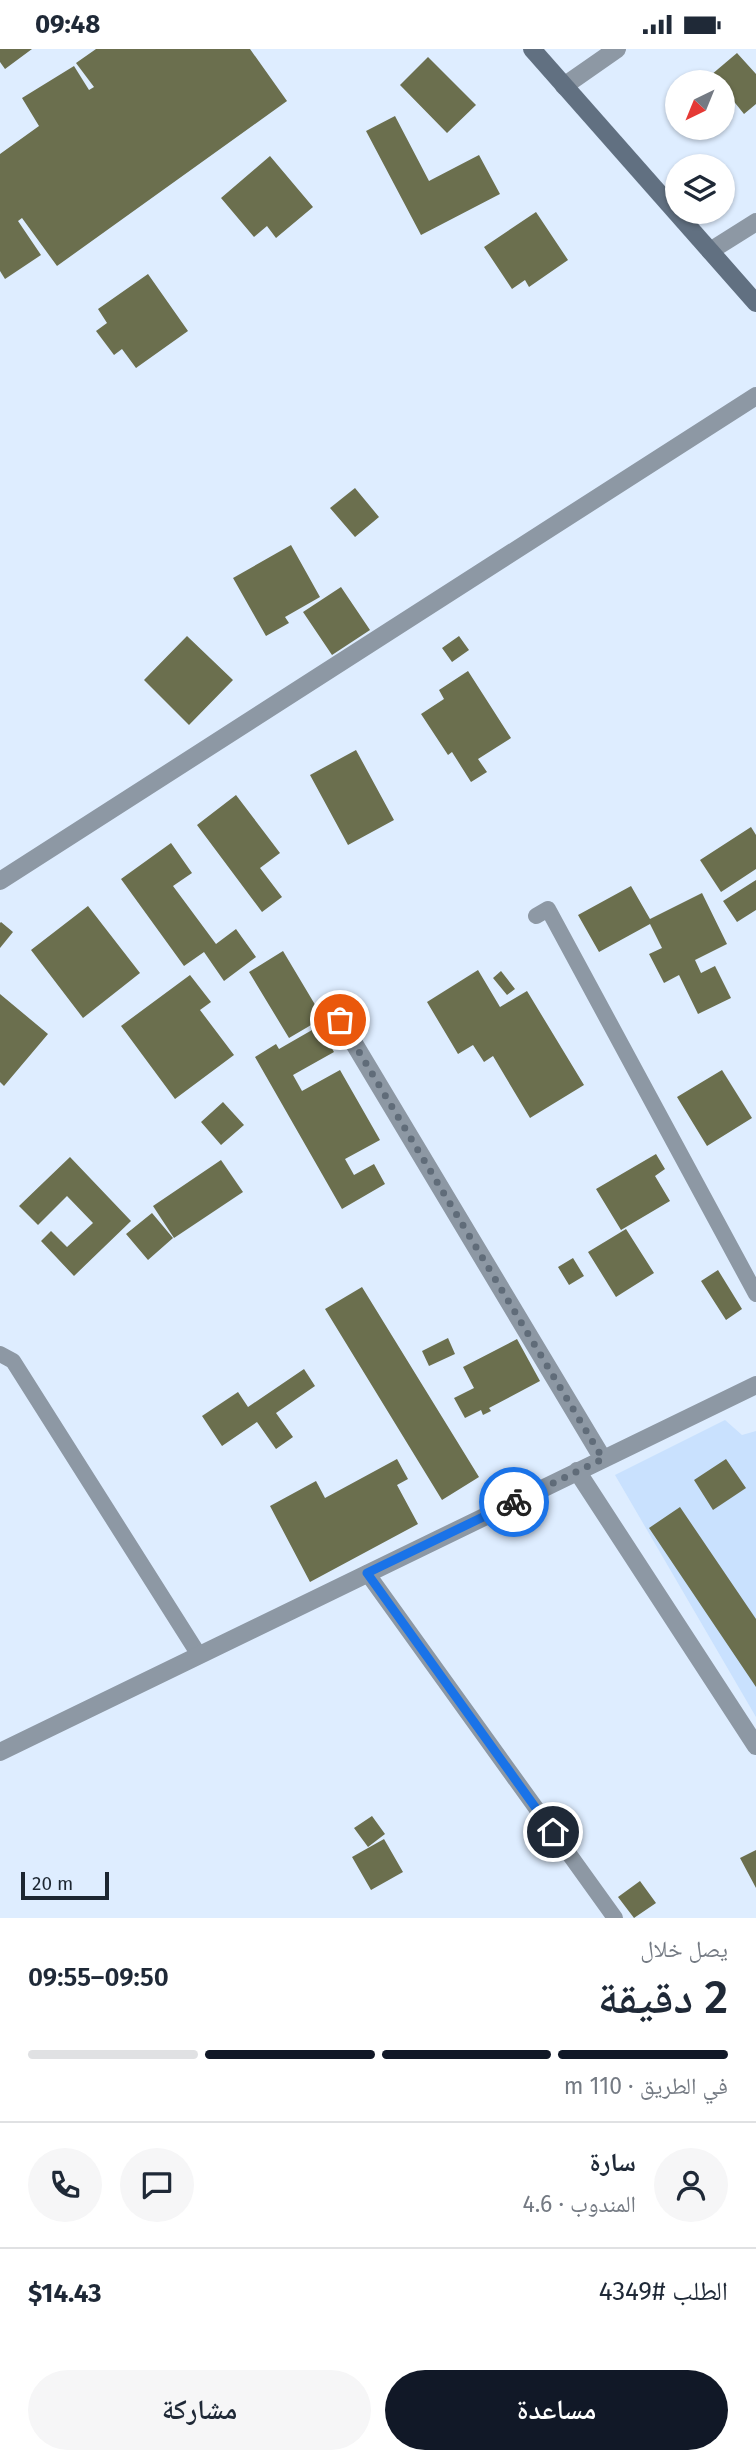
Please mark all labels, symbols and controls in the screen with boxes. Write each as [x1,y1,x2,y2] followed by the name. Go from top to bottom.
[35,9,100,40] text: 09:48
[665,70,735,140] north arrow
[665,70,735,224] map controls
[665,154,735,224] button: layers
[310,990,370,1050] pin
[321,1001,359,1039] icon: bag
[479,1467,549,1537] courier
[495,1483,533,1521] icon: bike
[523,1802,583,1862] pin
[534,1813,572,1851] icon: home
[21,1869,108,1901] scale bar
[32,1872,73,1895] text: 20 m
[640,1935,728,1963] text: يصل خلال
[28,1962,169,1993] text: 09:50–09:55
[598,1970,728,2025] text: 2 دقيقة
[564,2072,728,2100] text: في الطريق · 110 m
[589,2147,636,2178] text: سارة
[28,2148,102,2222] button: phone
[120,2148,194,2222] button: chat
[654,2148,728,2222] button: person
[523,2190,636,2218] text: المندوب · 4.6
[599,2276,728,2307] text: الطلب #4349
[28,2278,102,2309] text: $14.43
[28,2370,371,2450] button: مشاركة
[385,2370,728,2450] button: مساعدة

